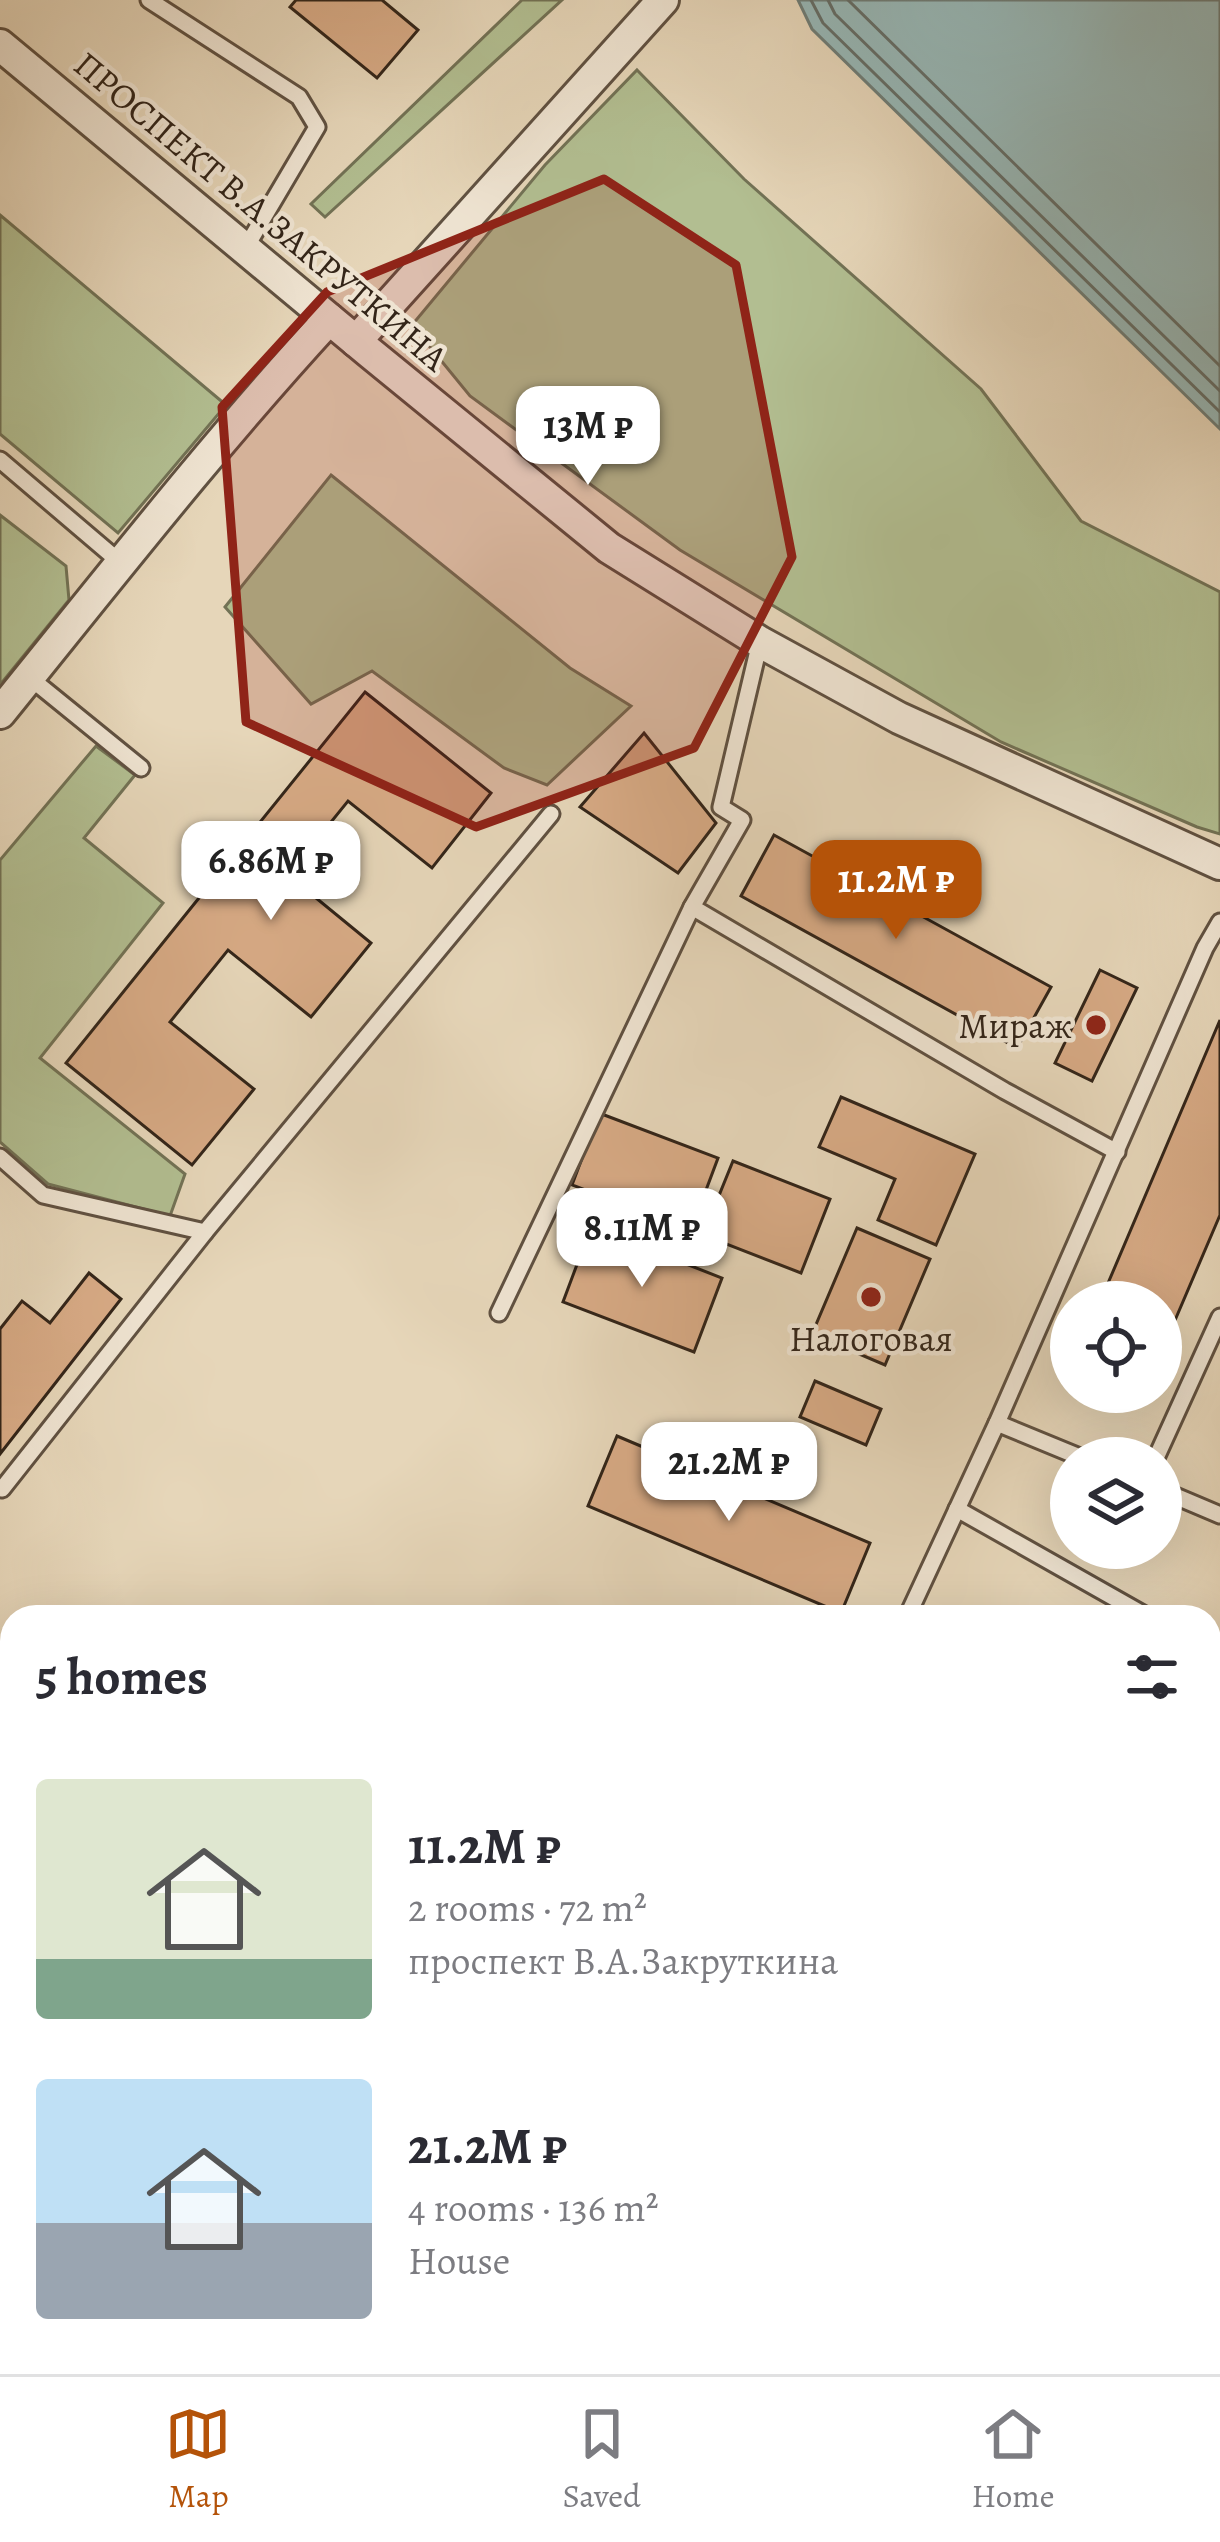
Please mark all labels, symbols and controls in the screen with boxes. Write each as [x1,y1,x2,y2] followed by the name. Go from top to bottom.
[64,40,459,383] street label: ПРОСПЕКТ В.А.ЗАКРУТКИНА
[504,386,672,488] pin: 13M ₽
[543,398,633,451] text: 13M ₽
[160,821,382,923] pin: 6.86M ₽
[208,833,334,886] text: 6.86M ₽
[785,840,1007,942] pin: 11.2M ₽
[838,852,954,905] text: 11.2M ₽
[958,1001,1072,1050] place label: Мираж
[1083,1012,1109,1038] marker: Мираж
[531,1188,753,1290] pin: 8.11M ₽
[584,1200,700,1253] text: 8.11M ₽
[1050,1281,1182,1569] map controls
[1050,1281,1182,1413] button: locate
[858,1284,884,1310] marker: Налоговая
[789,1314,953,1363] place label: Налоговая
[618,1422,840,1524] pin: 21.2M ₽
[668,1434,790,1487] text: 21.2M ₽
[1050,1437,1182,1569] button: layers
[36,1642,208,1712] text: 5 homes
[1119,1644,1185,1710] icon: filters
[408,1811,561,1881] text: 11.2M ₽
[132,1827,276,1971] icon: home
[408,1881,647,1934] text: 2 rooms · 72 m²
[408,1934,838,1987] text: проспект В.А.Закруткина
[408,2111,567,2181] text: 21.2M ₽
[132,2127,276,2271] icon: home
[408,2181,659,2234] text: 4 rooms · 136 m²
[408,2234,510,2287] text: House
[165,2401,231,2518] tab: Map
[562,2401,641,2518] tab: Saved
[972,2401,1055,2518] tab: Home

